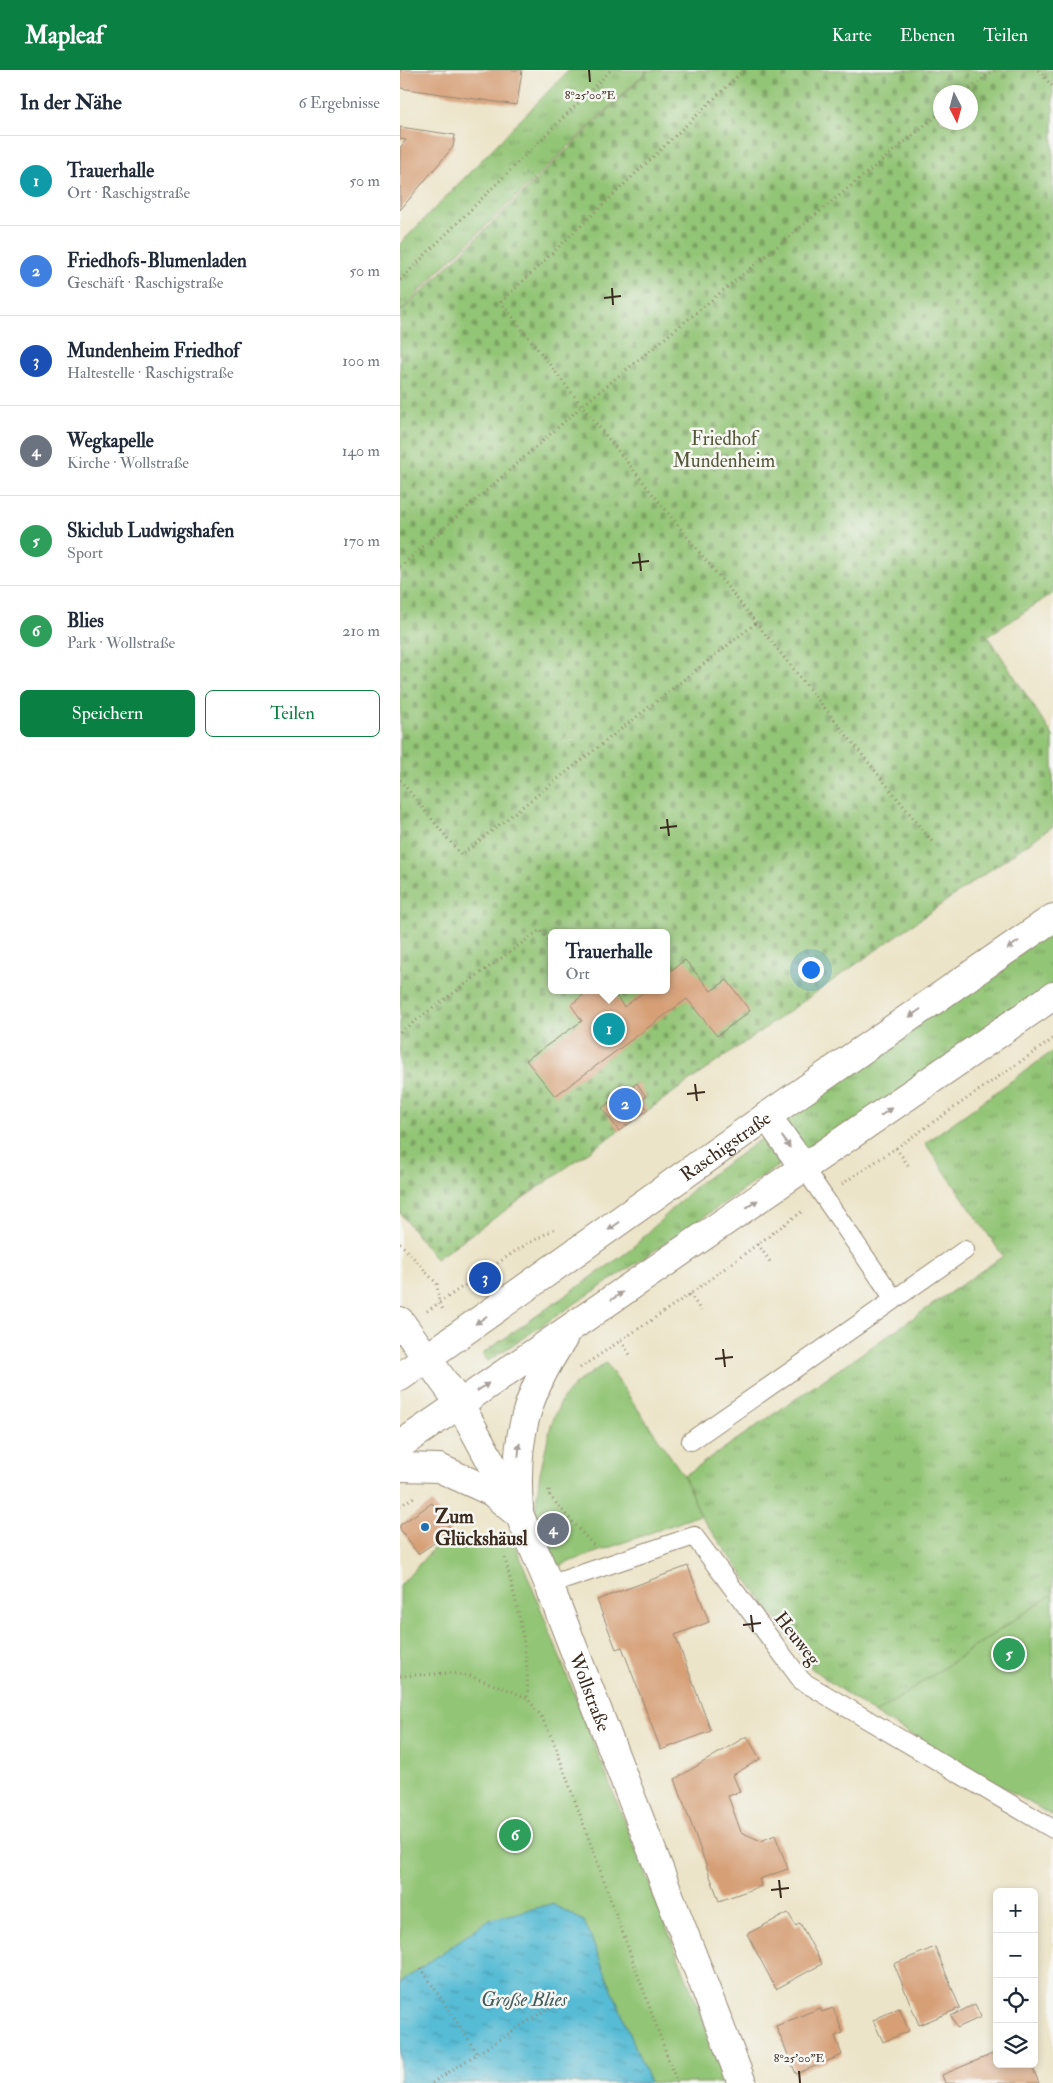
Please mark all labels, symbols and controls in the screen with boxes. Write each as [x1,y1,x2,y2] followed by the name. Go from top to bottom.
[25,20,104,51] text: Mapleaf
[832,24,872,47] text: Karte
[900,24,955,47] text: Ebenen
[983,24,1028,47] text: Teilen
[933,85,978,130] north arrow
[565,88,616,103] text: 8°25'00"E
[20,89,122,116] text: In der Nähe
[299,93,380,113] text: 6 Ergebnisse
[67,159,154,183] text: Trauerhalle
[33,171,39,191] text: 1
[349,171,380,191] text: 50 m
[67,183,190,203] text: Ort · Raschigstraße
[67,249,247,273] text: Friedhofs-Blumenladen
[32,261,40,281] text: 2
[349,261,380,281] text: 50 m
[67,273,223,293] text: Geschäft · Raschigstraße
[67,339,240,363] text: Mundenheim Friedhof
[33,351,39,371] text: 3
[342,351,380,371] text: 100 m
[67,363,234,383] text: Haltestelle · Raschigstraße
[673,427,775,473] park label: Friedhof Mundenheim
[67,429,154,453] text: Wegkapelle
[32,441,40,461] text: 4
[342,441,380,461] text: 140 m
[67,453,189,473] text: Kirche · Wollstraße
[67,519,234,543] text: Skiclub Ludwigshafen
[32,531,40,551] text: 5
[343,531,380,551] text: 170 m
[67,543,103,563] text: Sport
[67,609,104,633] text: Blies
[32,621,40,641] text: 6
[342,621,380,641] text: 210 m
[67,633,175,653] text: Park · Wollstraße
[20,690,195,737] button: Speichern
[205,690,380,737] button: Teilen
[548,929,670,994] popup
[565,940,653,964] text: Trauerhalle
[1006,940,1020,950] one-way arrow
[798,957,824,983] your location
[565,964,590,984] text: Ort
[908,1008,921,1018] one-way arrow
[593,1010,625,1048] pin: 1
[609,1085,641,1123] pin: 2
[676,1106,776,1187] street label: Raschigstraße
[879,1107,892,1117] one-way arrow
[781,1135,791,1149] one-way arrow
[745,1199,759,1209] one-way arrow
[607,1221,621,1231] one-way arrow
[469,1259,501,1297] pin: 3
[611,1291,624,1301] one-way arrow
[474,1315,488,1325] one-way arrow
[477,1383,490,1392] one-way arrow
[515,1442,523,1458] one-way arrow
[435,1505,528,1551] place label: Zum Glückshäusl
[537,1510,569,1548] pin: 4
[419,1521,431,1533] marker: Zum Glückshäusl
[769,1607,826,1671] street label: Heuweg
[993,1635,1025,1673] pin: 5
[563,1649,616,1735] street label: Wollstraße
[499,1816,531,1854] pin: 6
[993,1888,1038,2068] map controls
[993,1888,1038,1933] button: +
[993,1933,1038,1978] button: −
[993,1978,1038,2023] button: locate
[481,1987,567,2012] water label: Große Blies
[993,2023,1038,2068] button: layers
[774,2051,825,2066] text: 8°25'00"E

